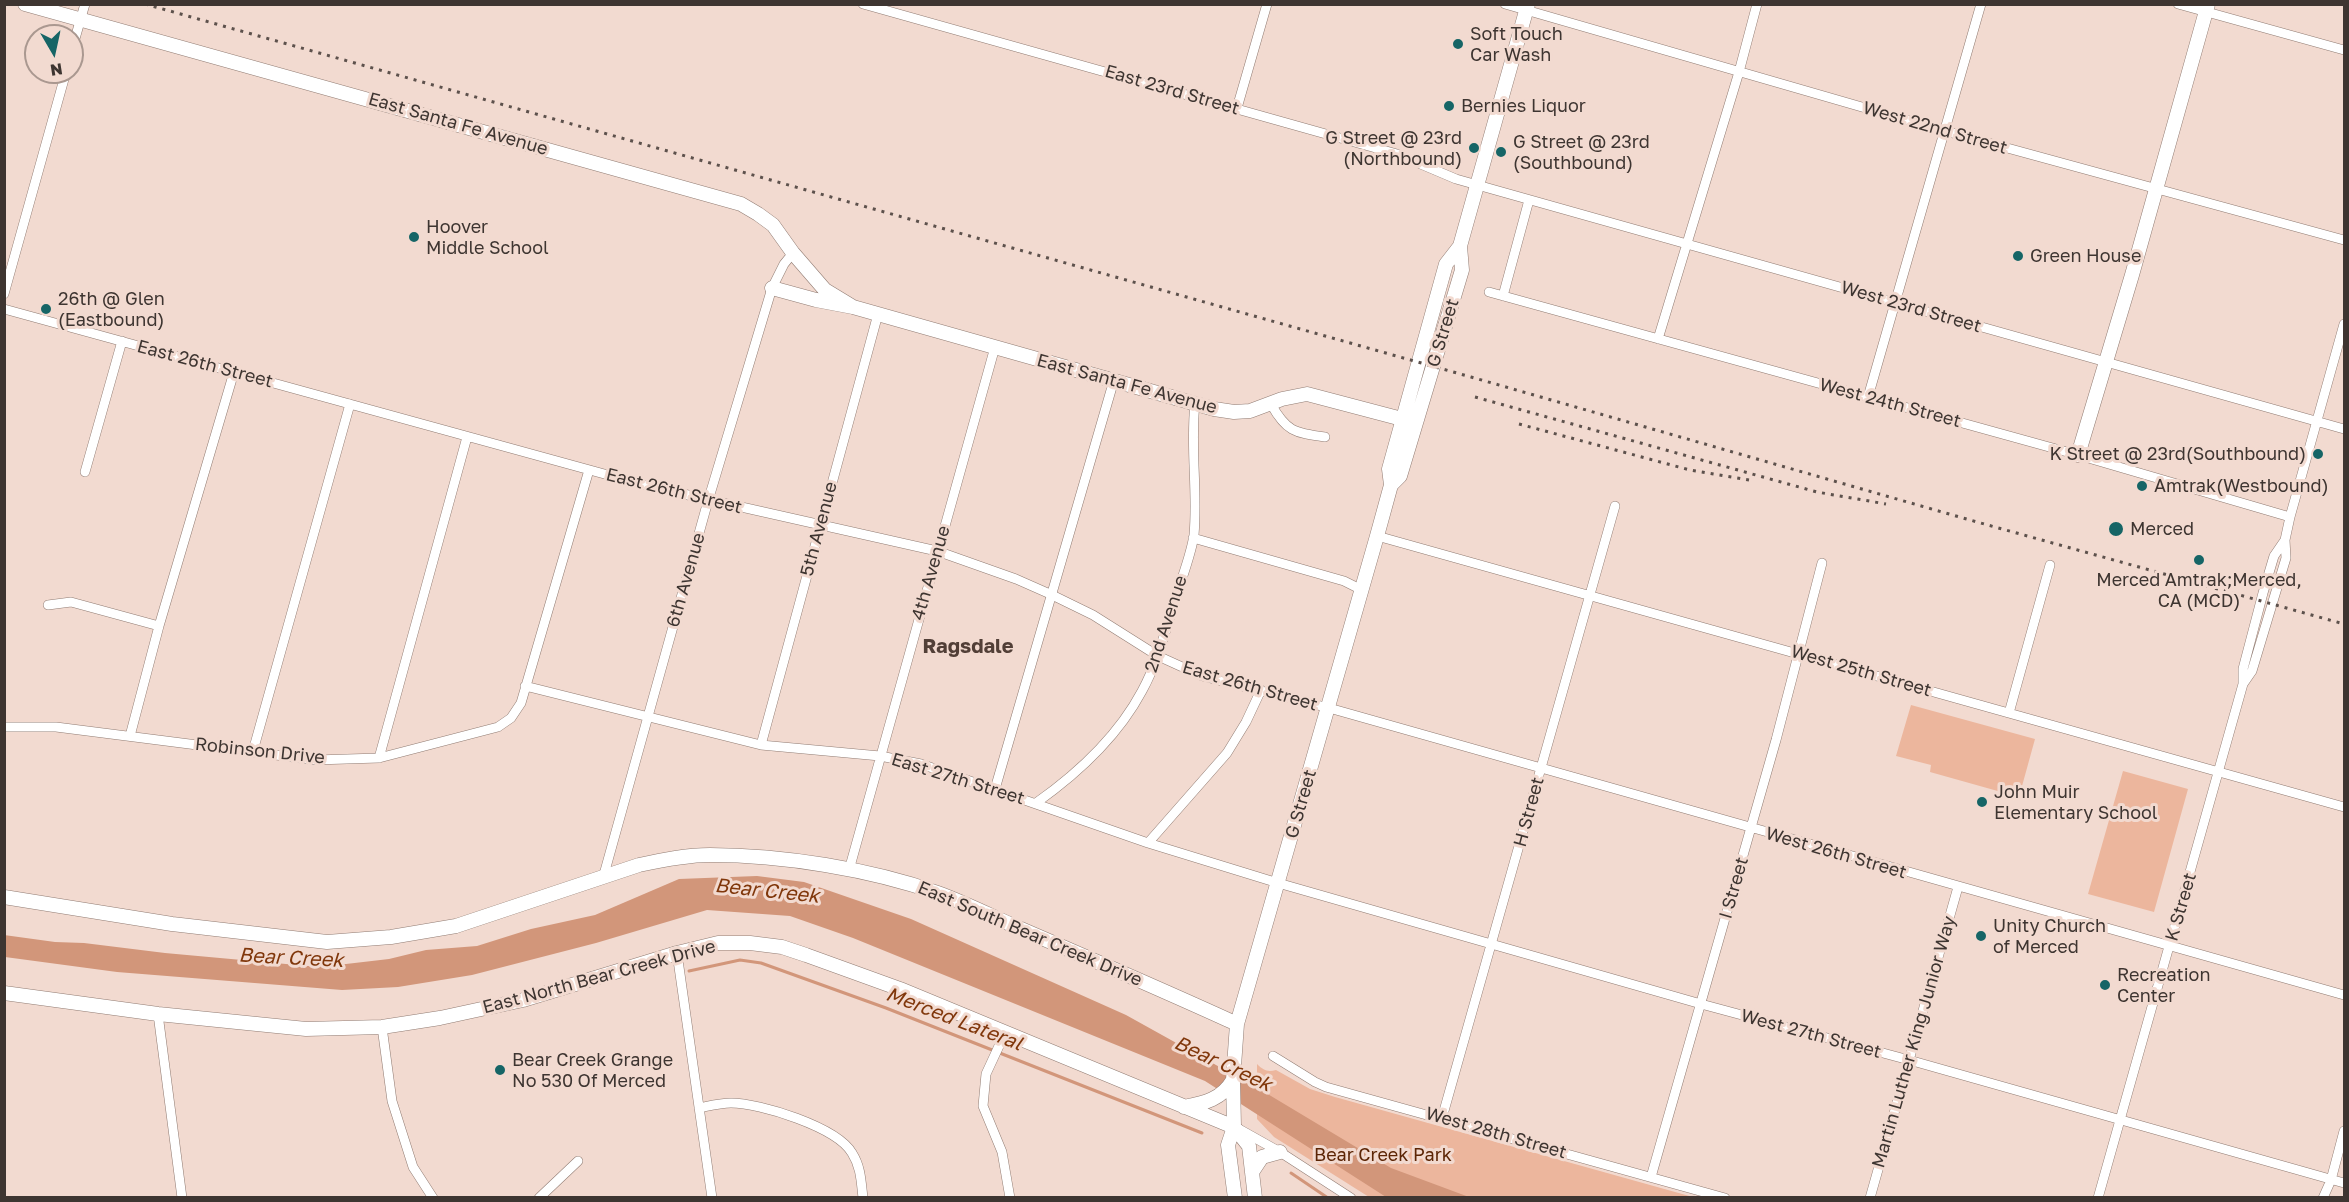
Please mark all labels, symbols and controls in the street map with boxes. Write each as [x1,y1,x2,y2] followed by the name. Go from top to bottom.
[1470,23,1563,66] place label: Soft Touch Car Wash
[24,24,84,84] north arrow
[1451,37,1465,51] marker: Soft Touch Car Wash
[49,59,64,81] text: N
[1102,60,1242,120] street label: East 23rd Street
[366,88,550,160] street label: East Santa Fe Avenue
[1461,95,1586,117] place label: Bernies Liquor
[1860,97,2010,159] street label: West 22nd Street
[1442,99,1456,113] marker: Bernies Liquor
[1325,127,1462,170] place label: G Street @ 23rd (Northbound)
[1513,131,1650,174] place label: G Street @ 23rd (Southbound)
[1467,141,1481,155] marker: G Street @ 23rd (Northbound)
[1494,145,1508,159] marker: G Street @ 23rd (Southbound)
[426,216,549,258] place label: Hoover Middle School
[407,230,421,244] marker: Hoover Middle School
[2030,245,2141,267] place label: Green House
[2011,249,2025,263] marker: Green House
[1838,277,1984,337] street label: West 23rd Street
[58,288,165,330] place label: 26th @ Glen (Eastbound)
[1422,296,1464,370] street label: G Street
[39,302,53,316] marker: 26th @ Glen (Eastbound)
[135,336,275,392] street label: East 26th Street
[1035,350,1219,418] street label: East Santa Fe Avenue
[1817,374,1963,432] street label: West 24th Street
[2050,443,2306,465] place label: K Street @ 23rd(Southbound)
[2311,447,2325,461] marker: K Street @ 23rd(Southbound)
[604,464,744,518] street label: East 26th Street
[2154,475,2329,497] place label: Amtrak(Westbound)
[796,479,842,579] street label: 5th Avenue
[2135,479,2149,493] marker: Amtrak(Westbound)
[2130,518,2194,540] place label: Merced
[2107,520,2125,538] marker: Merced
[907,523,955,623] street label: 4th Avenue
[662,530,710,630] street label: 6th Avenue
[2192,553,2206,567] marker: Merced Amtrak;Merced, CA (MCD)
[2096,569,2302,612] place label: Merced Amtrak;Merced, CA (MCD)
[1140,573,1192,675] street label: 2nd Avenue
[922,635,1014,659] district label: Ragsdale
[1788,641,1934,701] street label: West 25th Street
[1180,656,1320,716] street label: East 26th Street
[194,733,326,769] street label: Robinson Drive
[889,748,1027,810] street label: East 27th Street
[1281,767,1321,841] street label: G Street
[1509,775,1549,849] street label: H Street
[1994,781,2158,824] place label: John Muir Elementary School
[1975,795,1989,809] marker: John Muir Elementary School
[1763,823,1909,883] street label: West 26th Street
[1715,855,1753,921] street label: I Street
[2161,870,2201,944] street label: K Street
[714,874,820,908] water label: Bear Creek
[915,877,1145,991] street label: East South Bear Creek Drive
[1868,914,1960,1170] street label: Martin Luther King Junior Way
[1993,915,2106,958] place label: Unity Church of Merced
[1974,929,1988,943] marker: Unity Church of Merced
[480,935,718,1019] street label: East North Bear Creek Drive
[238,943,344,973] water label: Bear Creek
[2117,964,2210,1006] place label: Recreation Center
[2098,978,2112,992] marker: Recreation Center
[883,982,1025,1056] water label: Merced Lateral
[1739,1005,1883,1063] street label: West 27th Street
[1170,1031,1276,1097] water label: Bear Creek
[512,1049,673,1092] place label: Bear Creek Grange No 530 Of Merced
[493,1063,507,1077] marker: Bear Creek Grange No 530 Of Merced
[1423,1103,1569,1163] street label: West 28th Street
[1314,1144,1452,1166] park label: Bear Creek Park

